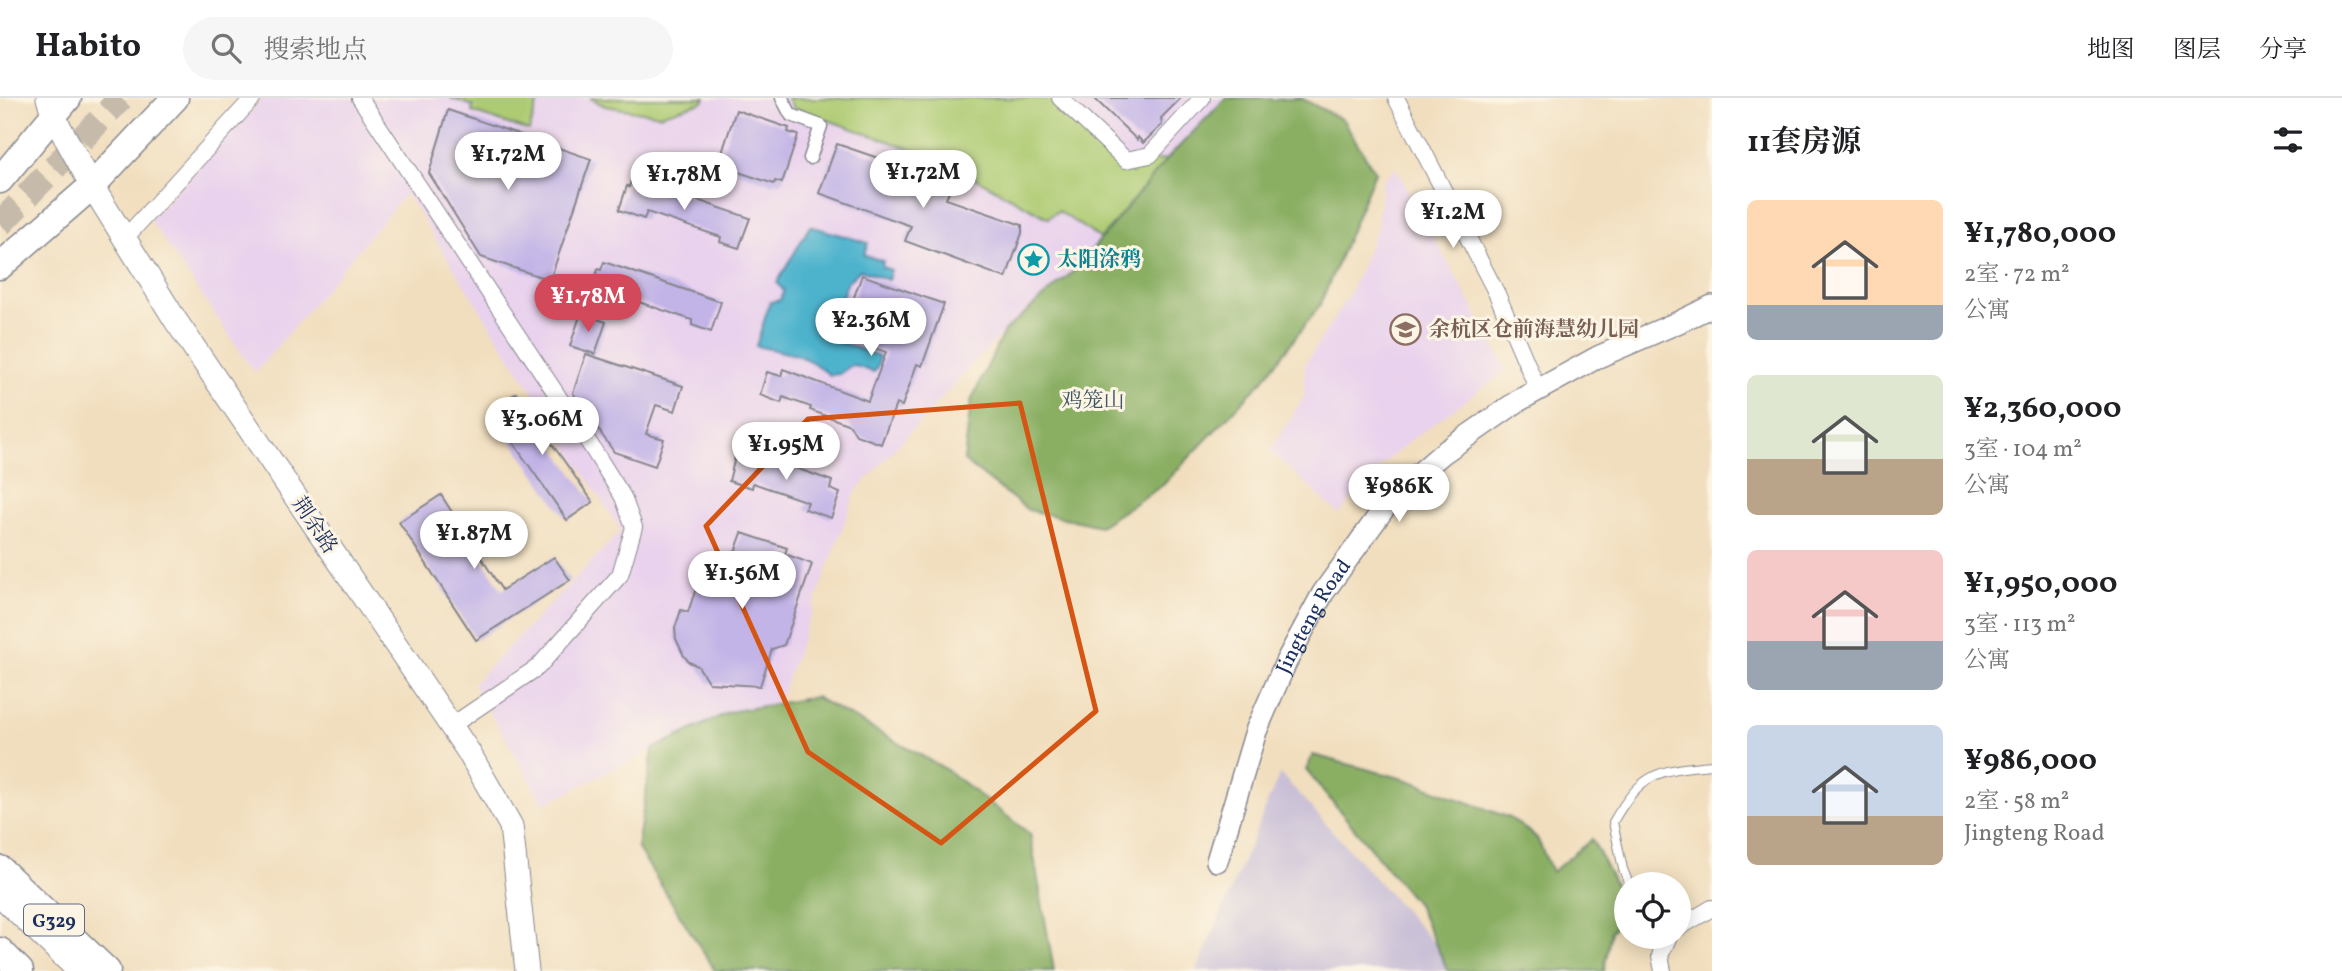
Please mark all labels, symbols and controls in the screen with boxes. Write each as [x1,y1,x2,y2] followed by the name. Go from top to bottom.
[183,17,673,80] search box
[35,25,141,71] text: Habito
[207,29,245,67] icon: search
[263,33,367,69] text: 搜索地点
[2087,34,2135,68] text: 地图
[2173,34,2221,68] text: 图层
[2259,34,2307,68] text: 分享
[2269,121,2307,159] icon: filters
[1747,122,1861,164] text: 11套房源
[451,132,565,192] pin: ¥1.72M
[471,139,545,171] text: ¥1.72M
[866,150,980,210] pin: ¥1.72M
[627,152,741,212] pin: ¥1.78M
[886,157,960,189] text: ¥1.72M
[646,159,722,191] text: ¥1.78M
[1404,190,1502,250] pin: ¥1.2M
[1421,197,1485,229] text: ¥1.2M
[1964,213,2116,255] text: ¥1,780,000
[1803,228,1887,312] icon: home
[1017,242,1051,276] place icon: 太阳涂鸦
[1057,246,1141,275] place label: 太阳涂鸦
[1964,259,2070,291] text: 2室 · 72 m²
[531,274,645,334] pin: ¥1.78M
[550,281,626,313] text: ¥1.78M
[1964,295,2010,327] text: 公寓
[814,299,928,358] pin: ¥2.36M
[831,305,911,337] text: ¥2.36M
[1389,312,1423,346] school or university icon: 余杭区仓前海慧幼儿园
[1429,316,1639,345] place label: 余杭区仓前海慧幼儿园
[1062,387,1125,416] park label: 鸡笼山
[1964,388,2122,430] text: ¥2,360,000
[485,398,599,457] pin: ¥3.06M
[1803,403,1887,487] icon: home
[501,404,583,436] text: ¥3.06M
[729,422,843,482] pin: ¥1.95M
[748,429,824,461] text: ¥1.95M
[1964,434,2082,466] text: 3室 · 104 m²
[1350,464,1448,524] pin: ¥986K
[1964,470,2010,502] text: 公寓
[1364,471,1434,503] text: ¥986K
[284,492,343,560] street label: 荆余路
[417,512,531,571] pin: ¥1.87M
[436,518,512,550] text: ¥1.87M
[685,552,799,611] pin: ¥1.56M
[1270,554,1359,679] street label: Jingteng Road
[704,558,780,590] text: ¥1.56M
[1964,563,2117,605] text: ¥1,950,000
[1803,578,1887,662] icon: home
[1964,609,2076,641] text: 3室 · 113 m²
[1964,645,2010,677] text: 公寓
[1964,740,2097,782] text: ¥986,000
[1803,753,1887,837] icon: home
[1964,786,2069,818] text: 2室 · 58 m²
[1964,818,2105,850] text: Jingteng Road
[1614,872,1691,949] map controls
[1614,872,1691,949] button: locate
[24,904,84,936] road number: G329

